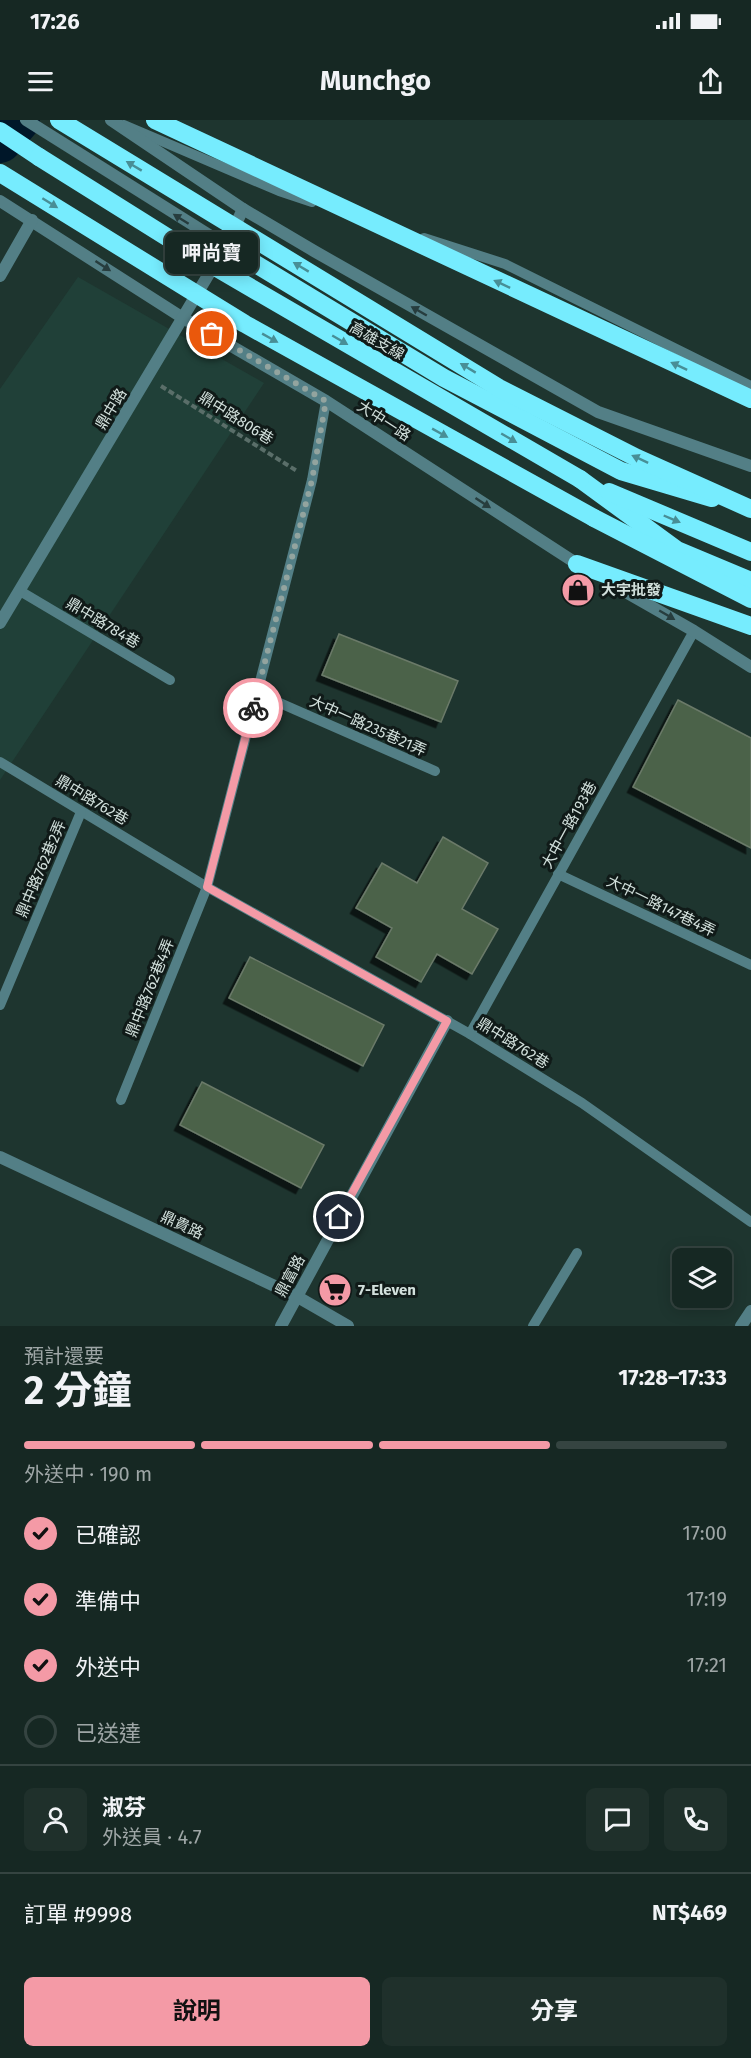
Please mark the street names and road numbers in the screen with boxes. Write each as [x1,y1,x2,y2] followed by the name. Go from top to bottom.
[347,318,407,364] street label: 高雄支線
[92,385,130,433] street label: 鼎中路
[195,388,277,448] street label: 鼎中路806巷
[354,397,414,445] street label: 大中一路
[63,594,143,652] street label: 鼎中路784巷
[307,692,429,760] street label: 大中一路235巷21弄
[52,771,132,829] street label: 鼎中路762巷
[538,778,600,872] street label: 大中一路193巷
[12,818,70,920] street label: 鼎中路762巷2弄
[604,872,718,940] street label: 大中一路147巷4弄
[122,936,178,1040] street label: 鼎中路762巷4弄
[474,1014,552,1072] street label: 鼎中路762巷
[158,1207,206,1243] street label: 鼎貴路
[271,1252,309,1300] street label: 鼎富路

